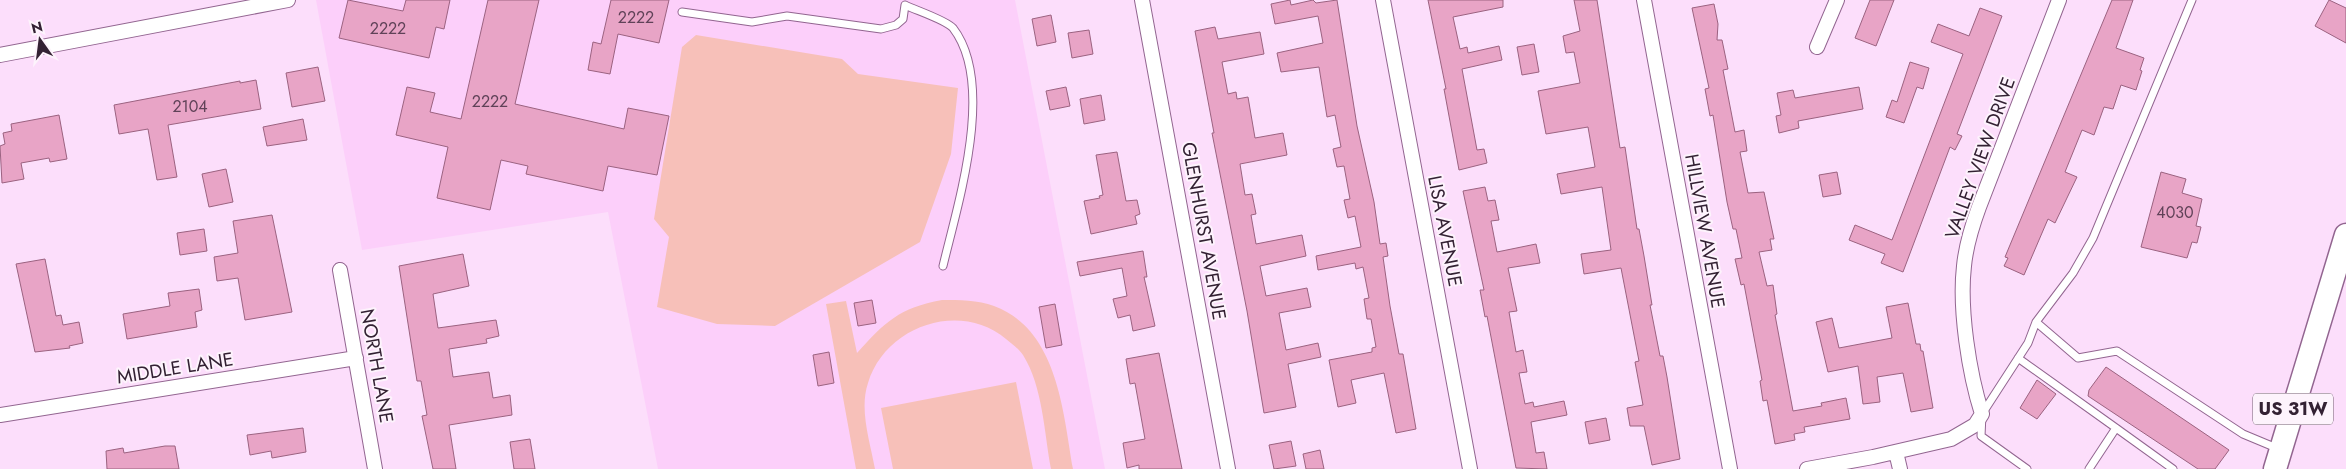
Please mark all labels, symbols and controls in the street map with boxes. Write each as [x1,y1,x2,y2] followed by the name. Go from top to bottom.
[618,6,654,29] house number: 2222
[15,15,65,65] north arrow
[29,16,45,38] text: N
[370,17,406,40] house number: 2222
[1938,73,2022,243] street label: VALLEY VIEW DRIVE
[472,90,508,113] house number: 2222
[172,95,208,118] house number: 2104
[1175,140,1233,322] street label: GLENHURST AVENUE
[1678,152,1732,310] street label: HILLVIEW AVENUE
[1421,173,1469,289] street label: LISA AVENUE
[2156,201,2194,224] house number: 4030
[354,307,400,425] street label: NORTH LANE
[115,345,235,391] street label: MIDDLE LANE
[2253,394,2333,424] road number: US 31W

